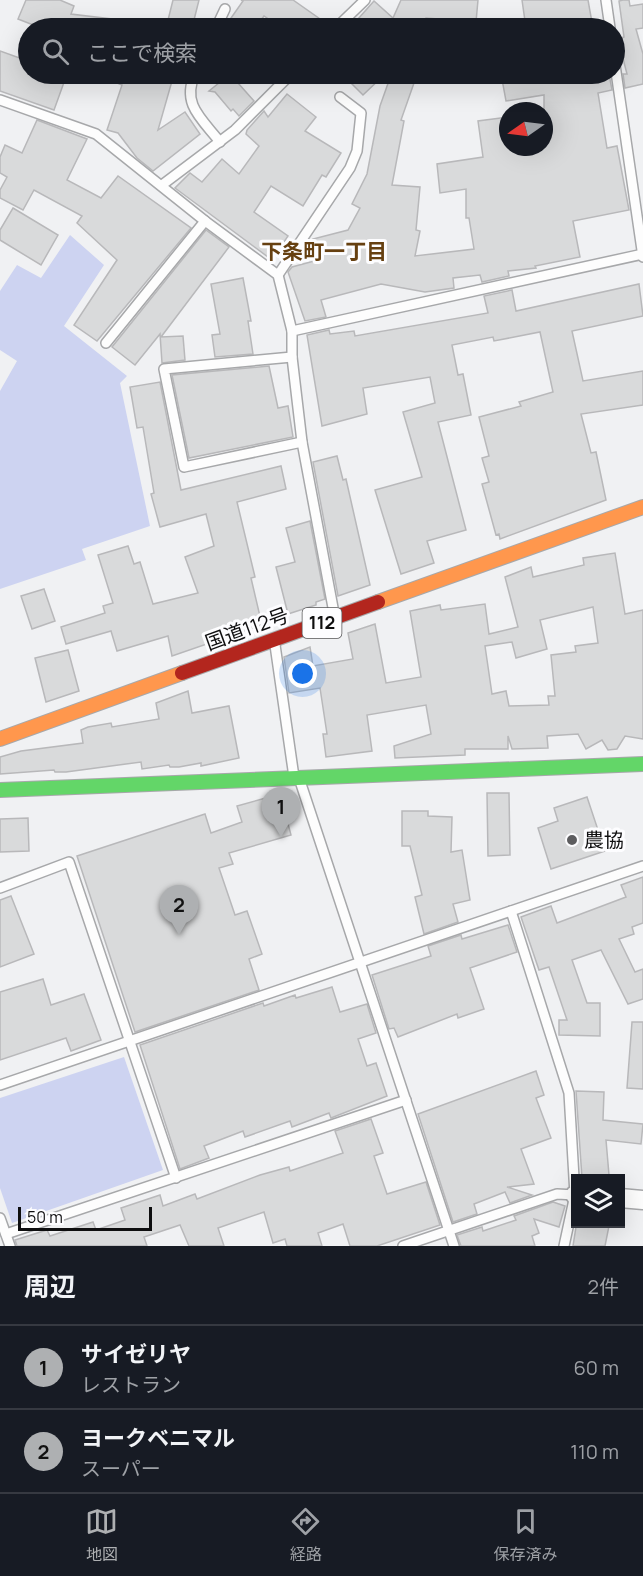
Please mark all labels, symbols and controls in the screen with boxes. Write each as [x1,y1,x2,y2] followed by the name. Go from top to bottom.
[18,18,625,84] search box
[39,35,72,68] icon: search
[87,38,197,68] text: ここで検索
[499,102,553,156] north arrow
[261,237,387,265] district label: 下条町一丁目
[201,601,292,656] street label: 国道112号
[302,608,342,638] road number: 112
[288,659,317,688] your location
[262,788,300,837] pin: 1
[584,826,624,853] place label: 農協
[565,833,579,847] marker: 農協
[160,886,198,935] pin: 2
[571,1174,625,1228] map controls
[571,1174,625,1228] button: layers
[18,1204,152,1232] scale bar
[27,1206,63,1228] text: 50 m
[24,1268,76,1304] text: 周辺
[588,1273,619,1300] text: 2件
[81,1339,191,1369] text: サイゼリヤ
[39,1354,48,1381] text: 1
[573,1354,619,1381] text: 60 m
[81,1371,181,1398] text: レストラン
[81,1423,235,1453] text: ヨークベニマル
[38,1438,49,1465] text: 2
[570,1438,619,1465] text: 110 m
[81,1455,161,1482] text: スーパー
[85,1505,118,1565] tab: 地図
[289,1505,322,1565] tab: 経路
[493,1505,557,1565] tab: 保存済み

